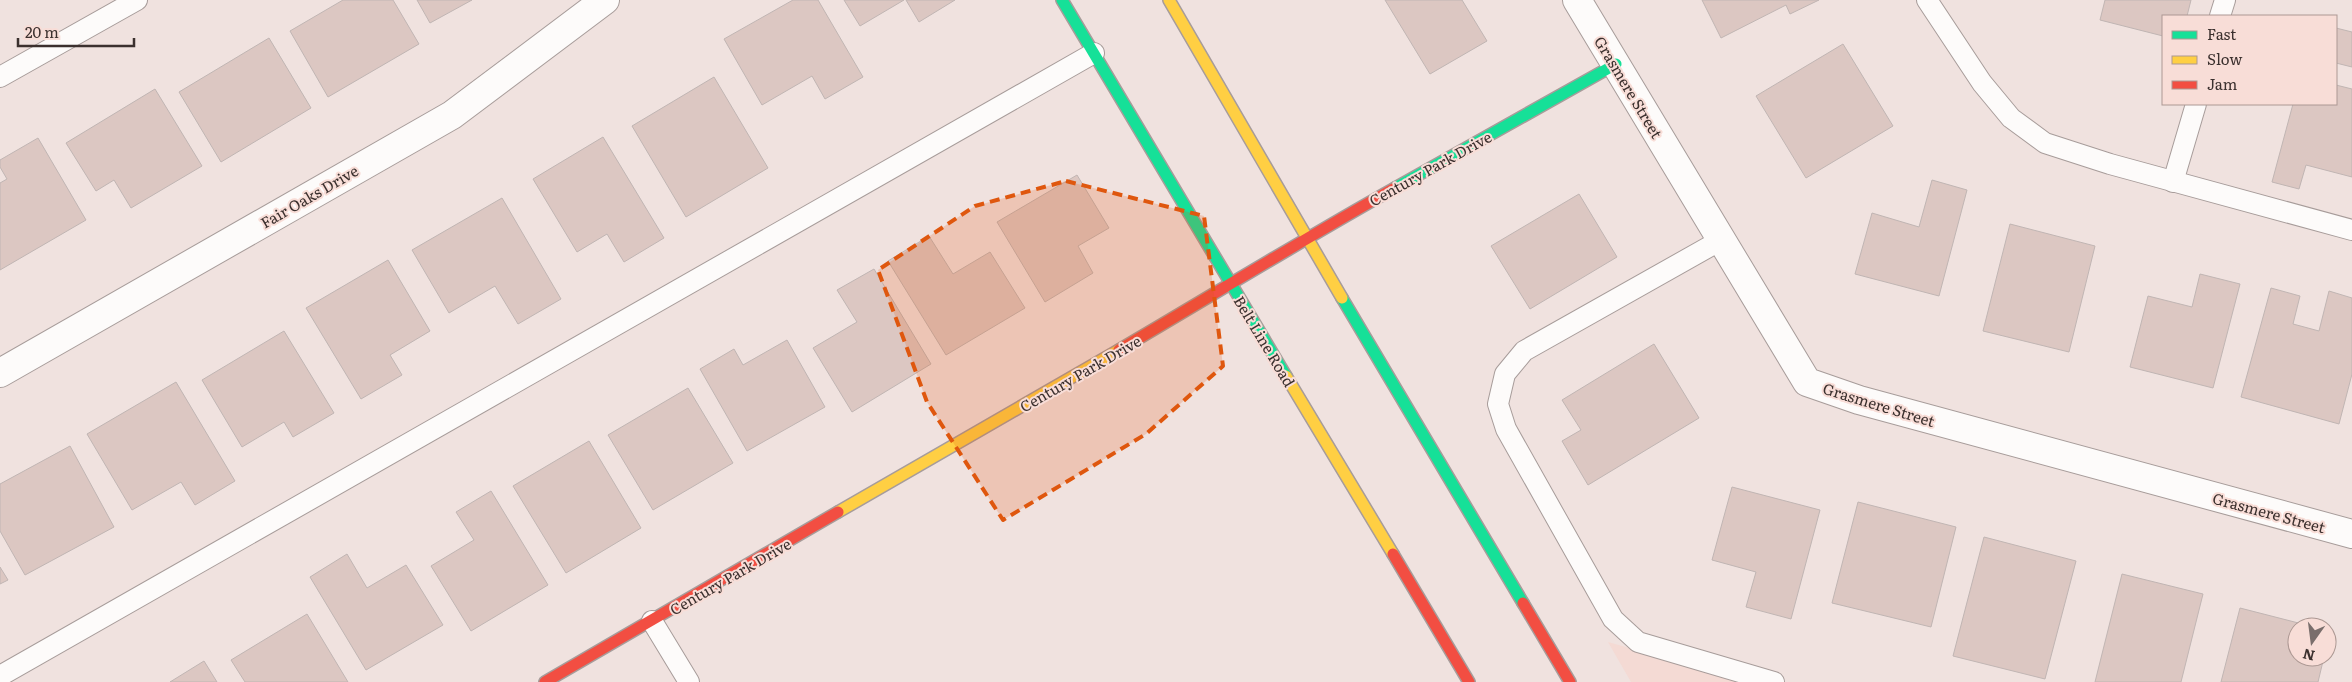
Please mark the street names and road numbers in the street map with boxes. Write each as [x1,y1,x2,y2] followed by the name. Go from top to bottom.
[1589,31,1669,143] street label: Grasmere Street
[1364,125,1496,211] street label: Century Park Drive
[256,159,362,233] street label: Fair Oaks Drive
[1229,291,1301,391] street label: Belt Line Road
[1015,329,1145,417] street label: Century Park Drive
[1820,376,1938,432] street label: Grasmere Street
[2210,486,2328,538] street label: Grasmere Street
[665,532,795,620] street label: Century Park Drive

